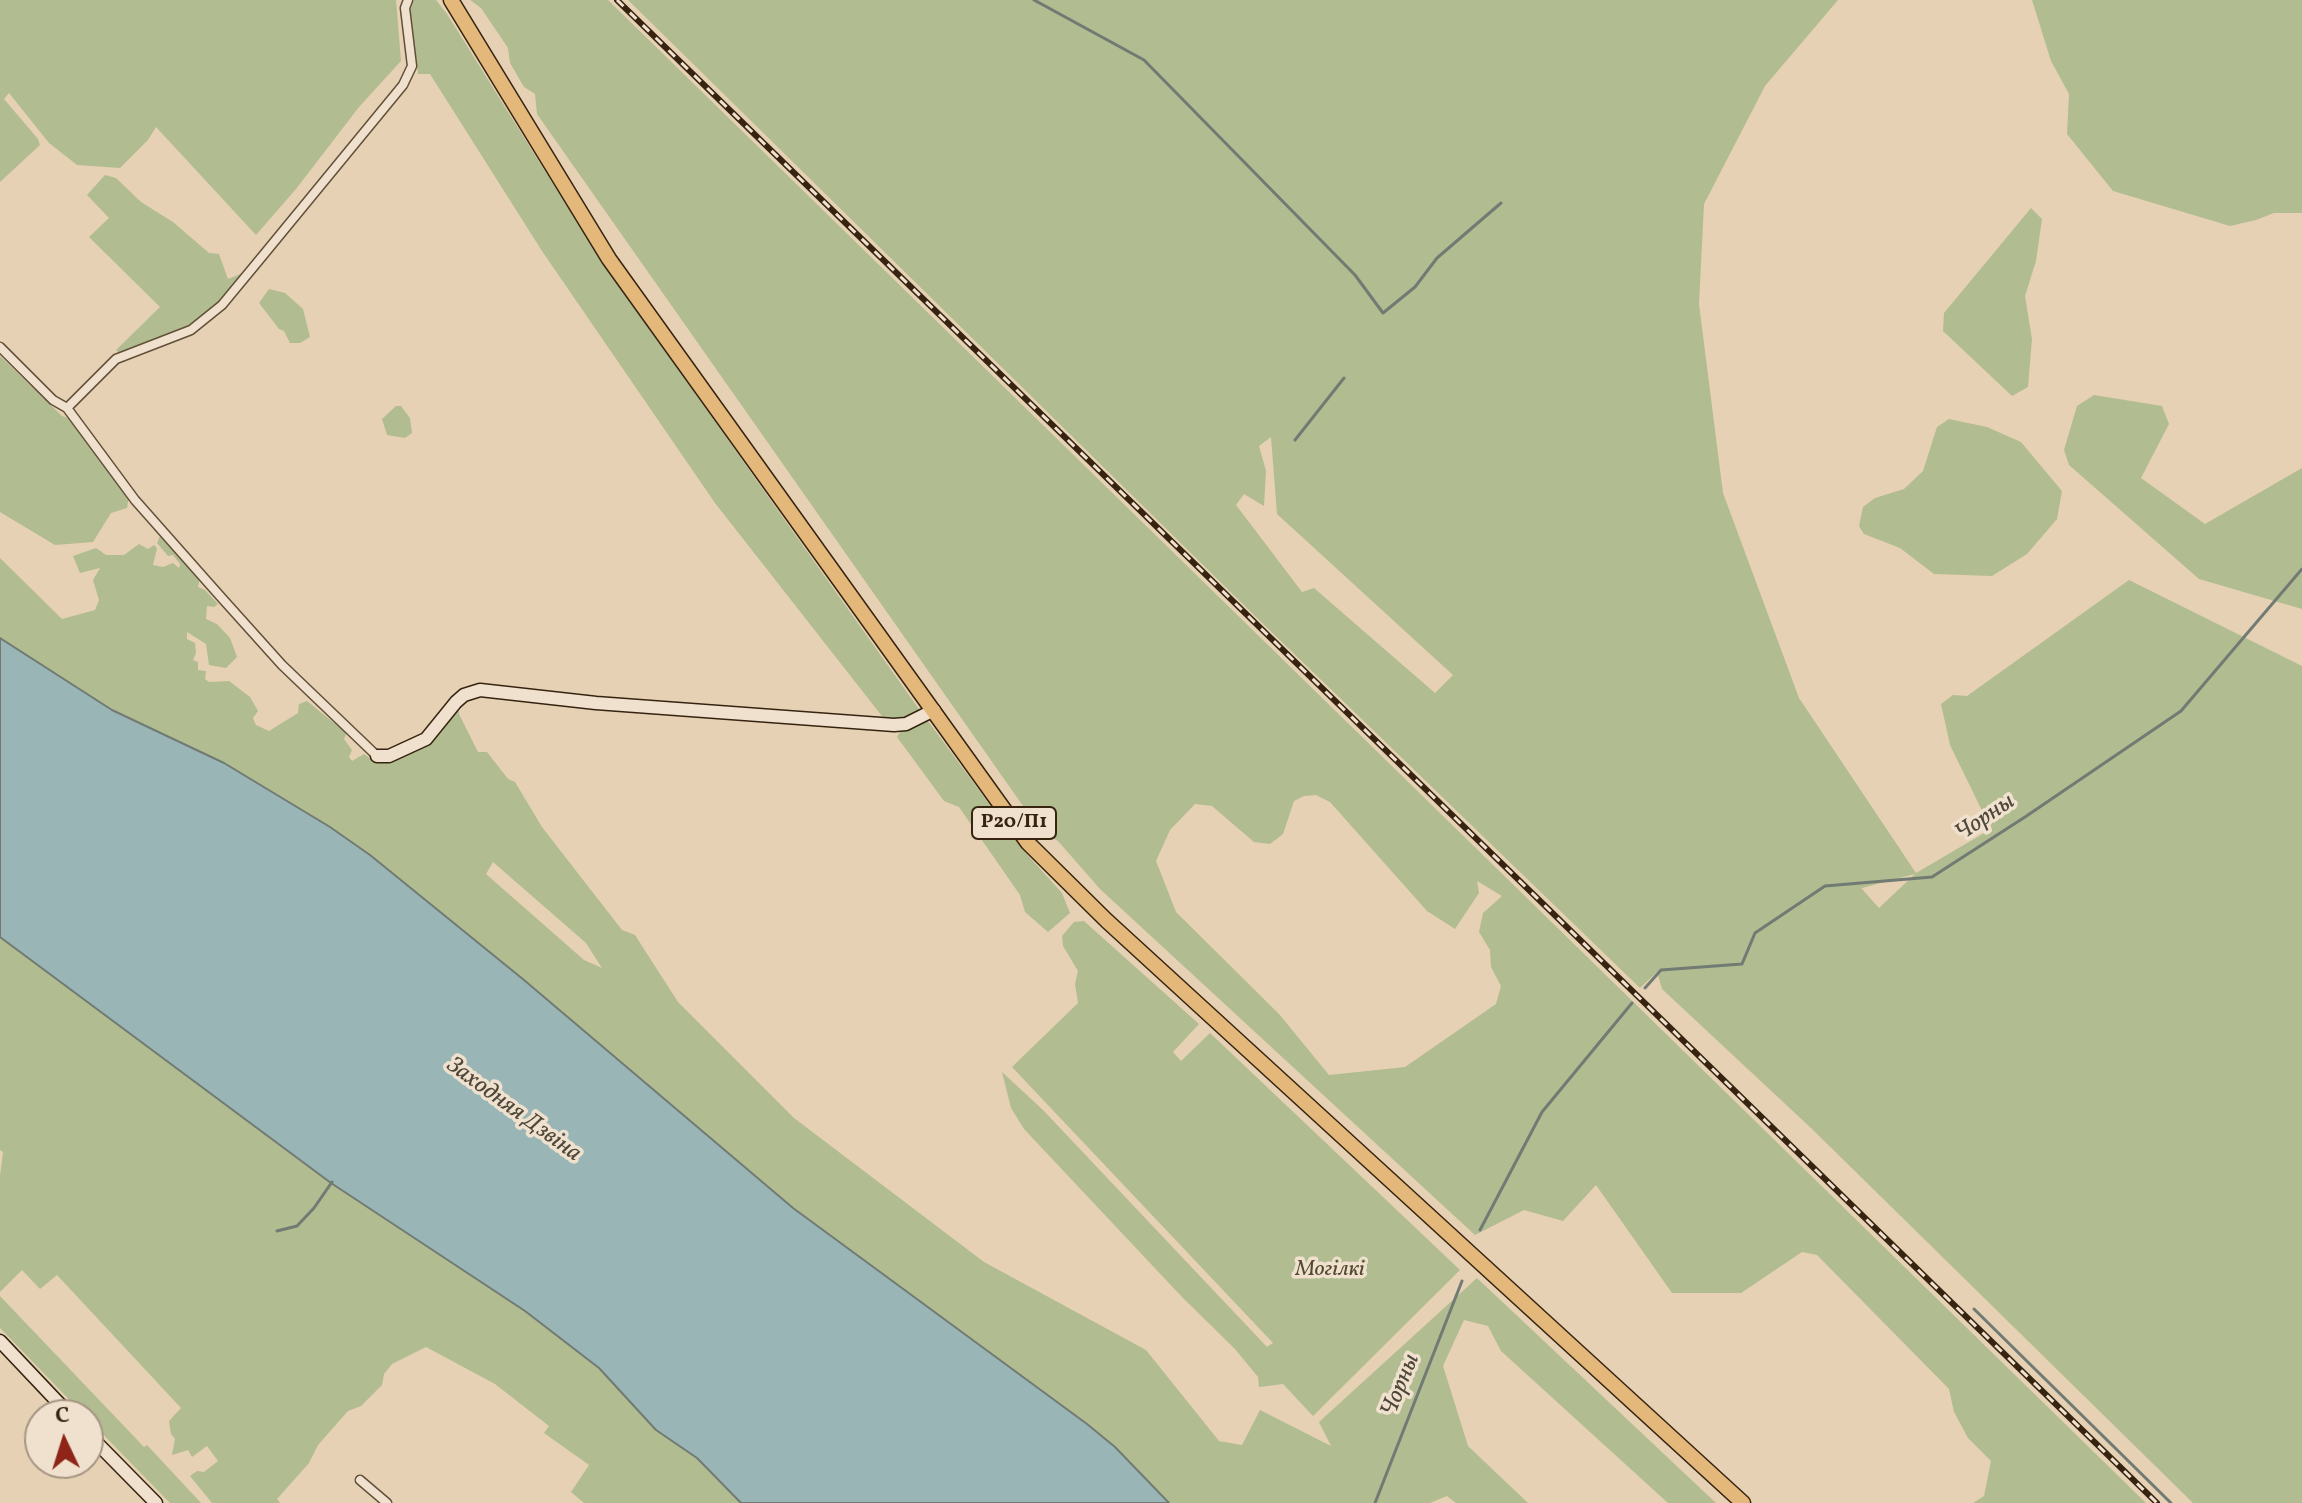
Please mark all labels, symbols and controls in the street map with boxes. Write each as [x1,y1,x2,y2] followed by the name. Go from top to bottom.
[1951,789,2021,849] water label: Чорны
[972,807,1056,839] road number: Р20/П1
[440,1052,586,1170] water label: Заходняя Дзвіна
[1296,1258,1364,1284] park label: Могілкі
[1376,1350,1428,1422] water label: Чорны
[24,1399,104,1479] north arrow
[54,1401,71,1433] text: С

